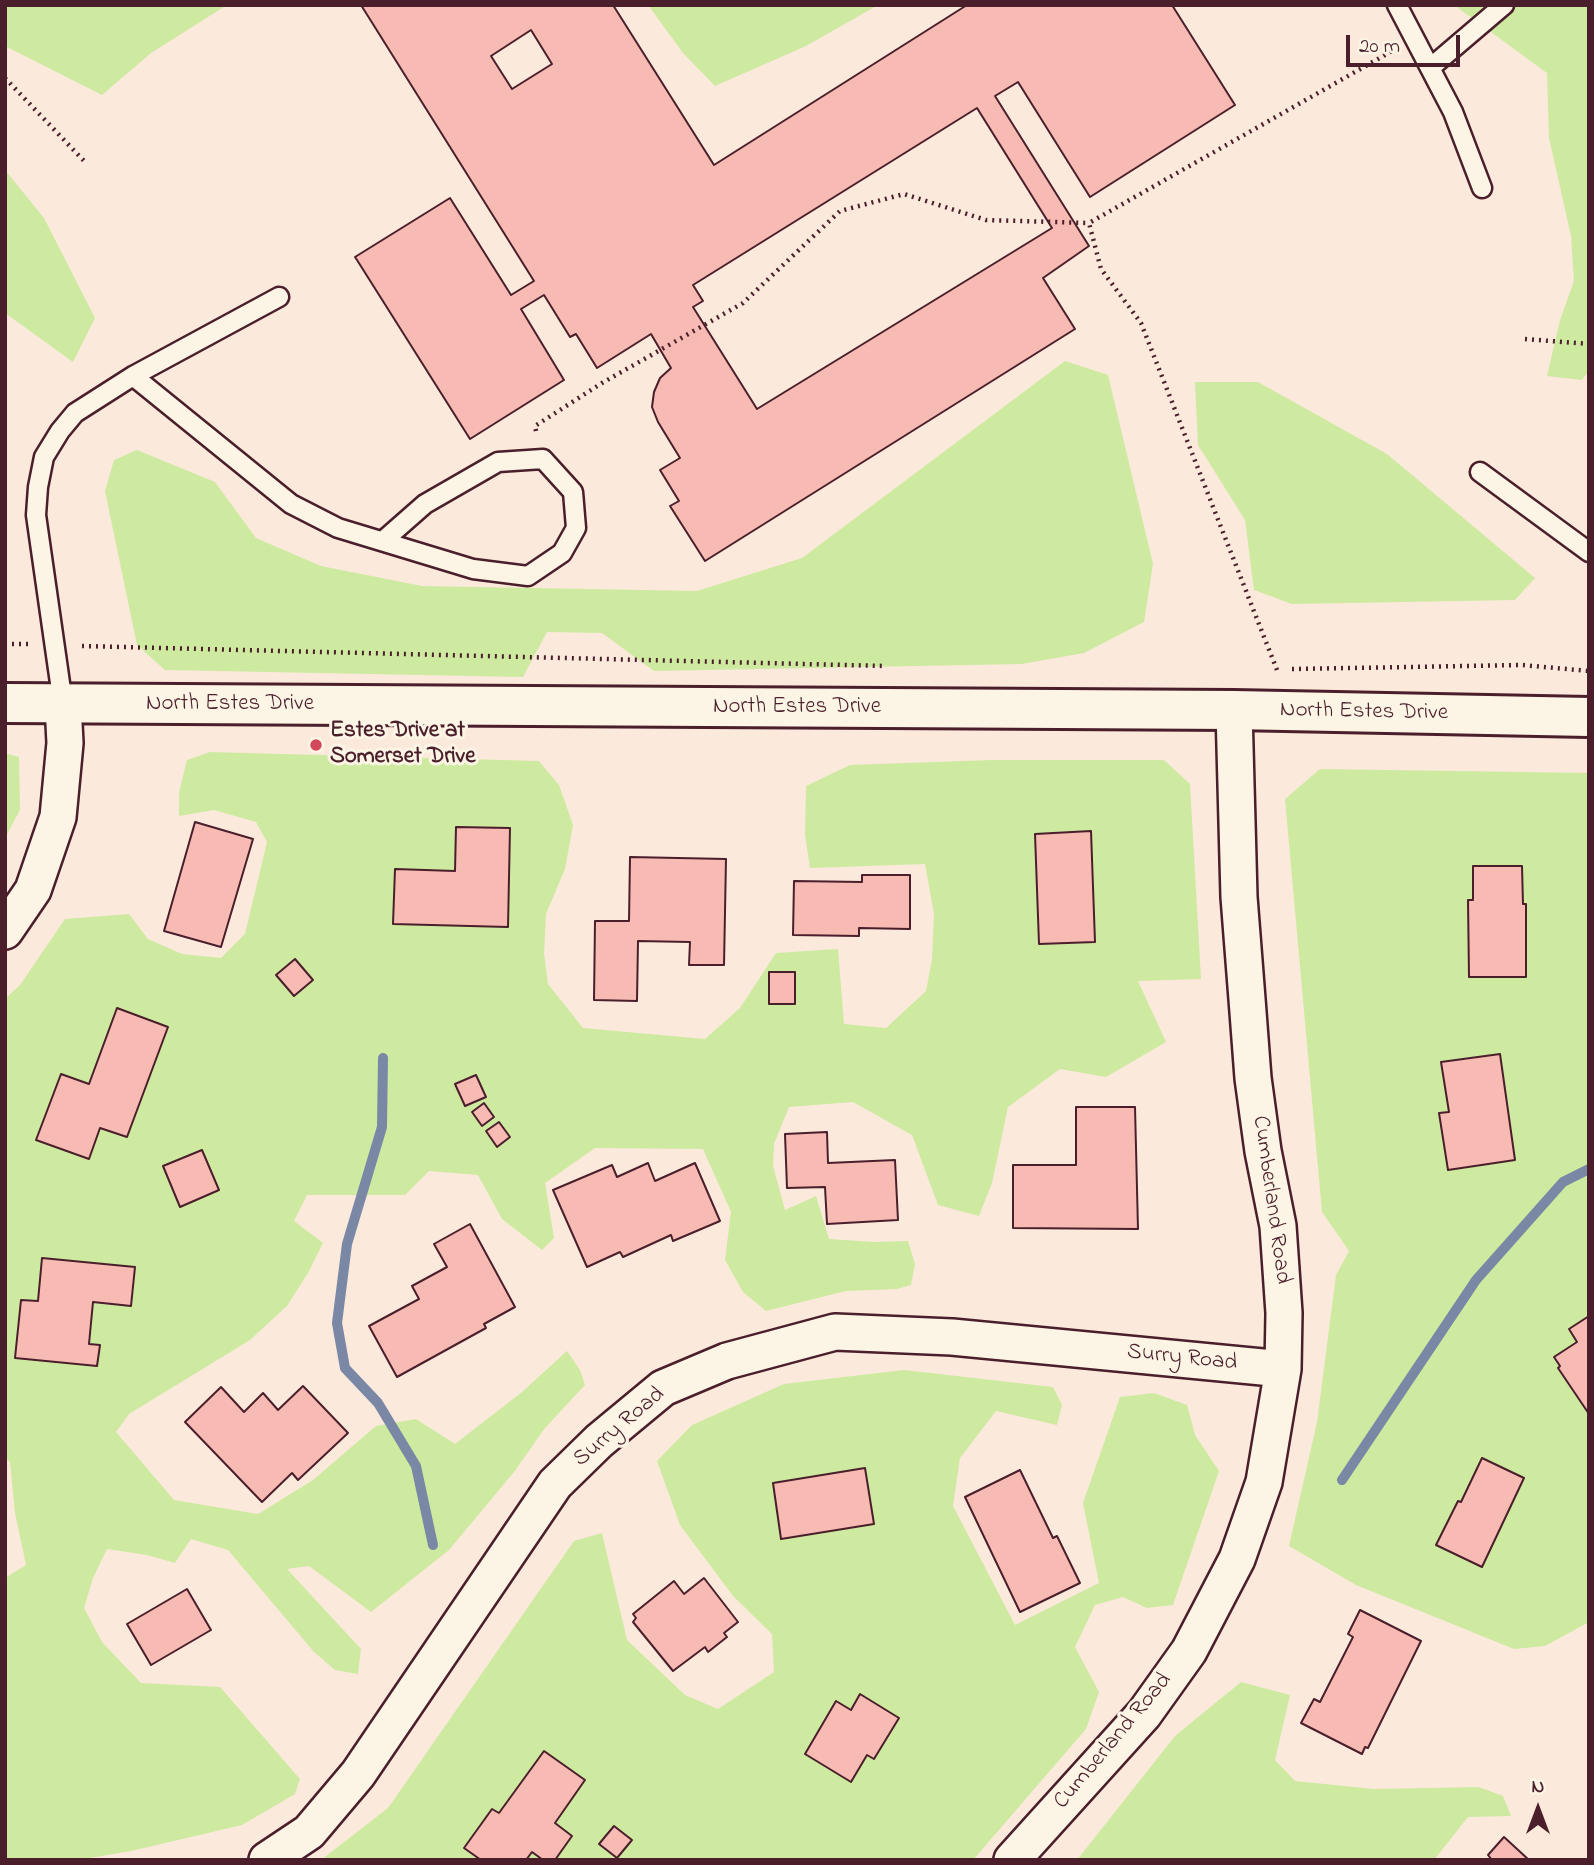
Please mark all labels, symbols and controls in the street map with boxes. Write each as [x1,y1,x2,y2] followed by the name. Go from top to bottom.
[1349,21,1463,65] scale bar
[1359,32,1400,62] text: 20 m
[146,691,314,719] street label: North Estes Drive
[713,694,881,722] street label: North Estes Drive
[1280,698,1448,728] street label: North Estes Drive
[330,718,476,772] place label: Estes Drive at Somerset Drive
[308,737,324,753] marker: Estes Drive at Somerset Drive
[1245,1114,1295,1286] street label: Cumberland Road
[1126,1339,1238,1379] street label: Surry Road
[569,1382,671,1474] street label: Surry Road
[1049,1668,1179,1816] street label: Cumberland Road
[1503,1774,1573,1844] north arrow
[1532,1774,1544,1801] text: N

